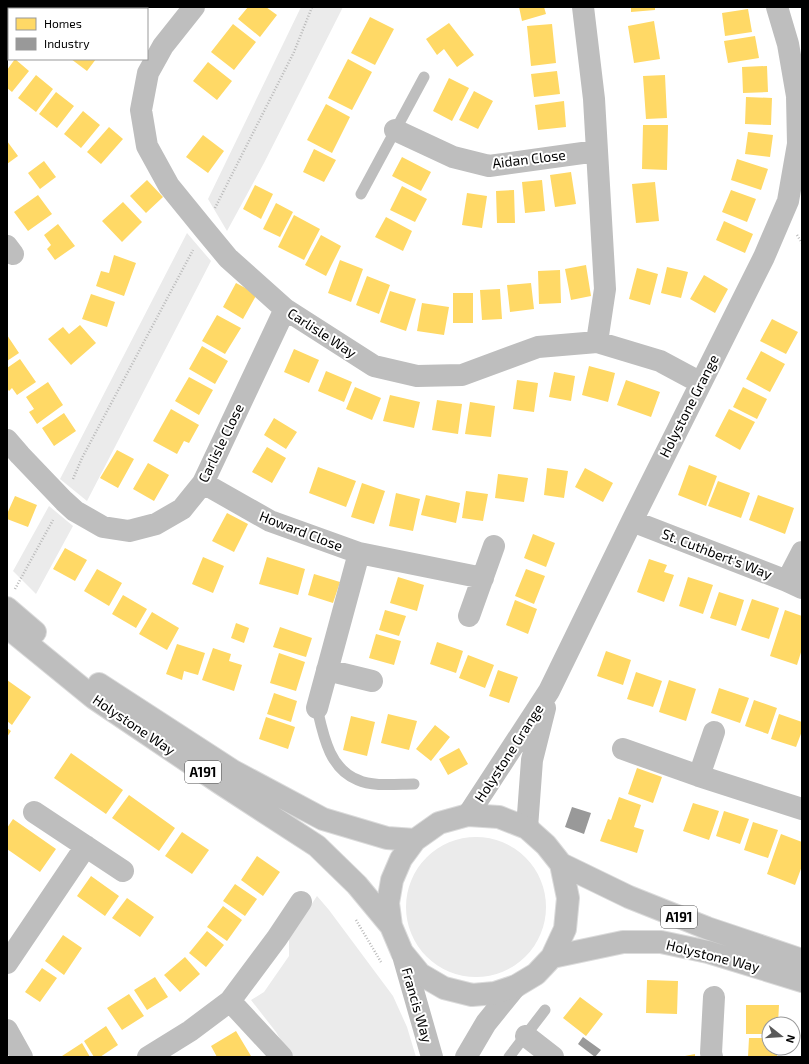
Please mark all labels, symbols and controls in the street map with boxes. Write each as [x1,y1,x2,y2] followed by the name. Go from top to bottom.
[8,8,148,60] legend
[44,16,82,30] text: Homes
[44,36,90,50] text: Industry
[491,146,567,171] street label: Aidan Close
[285,304,360,361] street label: Carlisle Way
[655,351,722,460] street label: Holystone Grange
[194,401,247,485] street label: Carlisle Close
[257,507,345,554] street label: Howard Close
[660,525,775,583] street label: St. Cuthbert's Way
[90,691,179,759] street label: Holystone Way
[471,701,547,805] street label: Holystone Grange
[185,761,221,783] road number: A191
[661,906,697,928] road number: A191
[665,936,762,975] street label: Holystone Way
[399,965,436,1045] street label: Francis Way
[761,1016,801,1056] north arrow
[784,1033,798,1045] text: N

